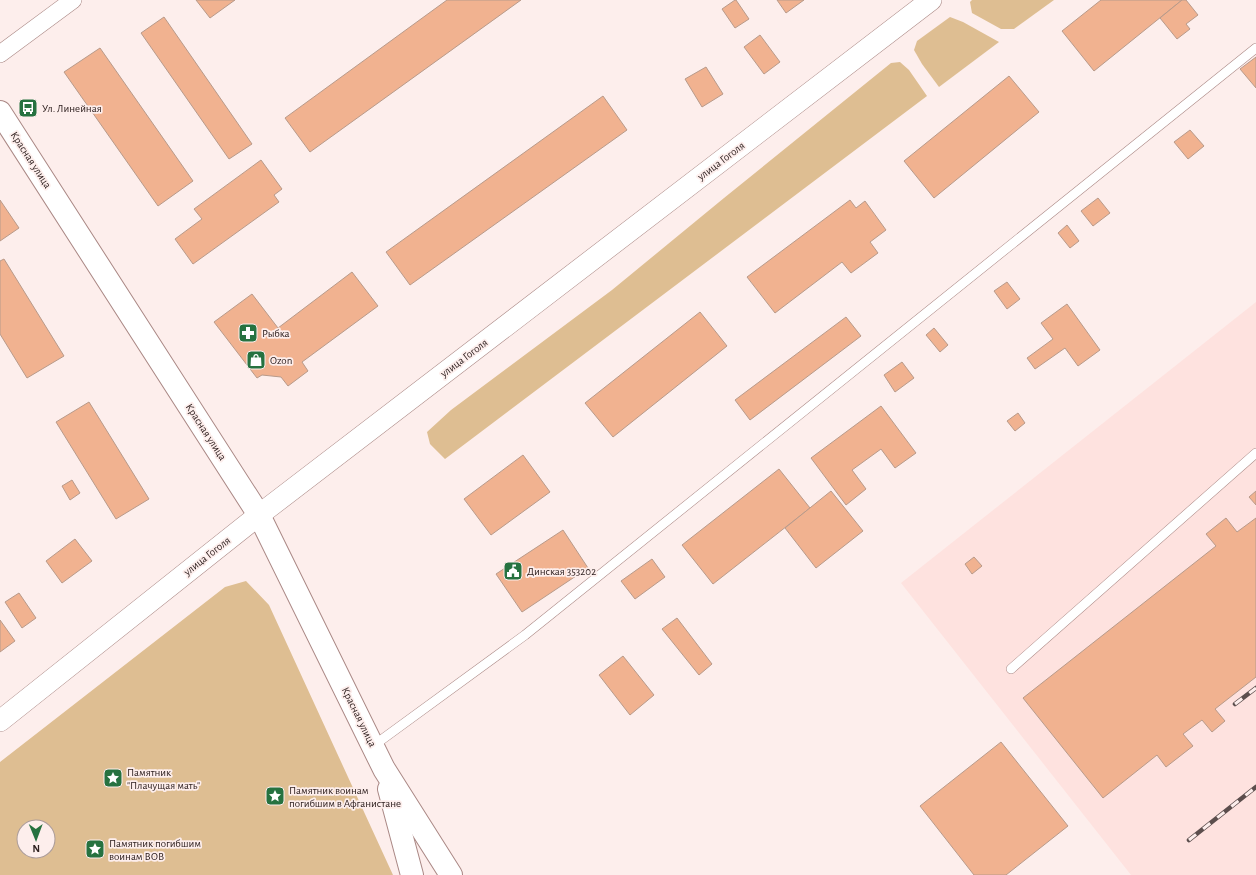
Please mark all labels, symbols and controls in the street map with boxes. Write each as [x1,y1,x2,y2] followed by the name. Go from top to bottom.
[17,97,39,119] bus stop icon: Ул. Линейная
[42,103,102,114] place label: Ул. Линейная
[9,130,53,190] street label: Красная улица
[695,140,747,183] street label: улица Гоголя
[237,322,259,344] pharmacy icon: Рыбка
[262,328,290,339] place label: Рыбка
[438,337,490,380] street label: улица Гоголя
[245,349,267,371] shop icon: Ozon
[270,355,292,366] place label: Ozon
[184,402,228,462] street label: Красная улица
[181,534,232,578] street label: улица Гоголя
[502,560,524,582] public building icon: Динская 353202
[527,566,596,577] place label: Динская 353202
[340,685,378,749] street label: Красная улица
[102,767,124,789] place icon: Памятник "Плачущая мать"
[127,767,200,791] place label: Памятник "Плачущая мать"
[264,785,286,807] place icon: Памятник воинам погибшим в Афганистане
[289,785,401,809] place label: Памятник воинам погибшим в Афганистане
[16,819,56,859] north arrow
[84,838,106,860] place icon: Памятник погибшим воинам ВОВ
[109,838,201,862] place label: Памятник погибшим воинам ВОВ
[32,843,40,854] text: N

